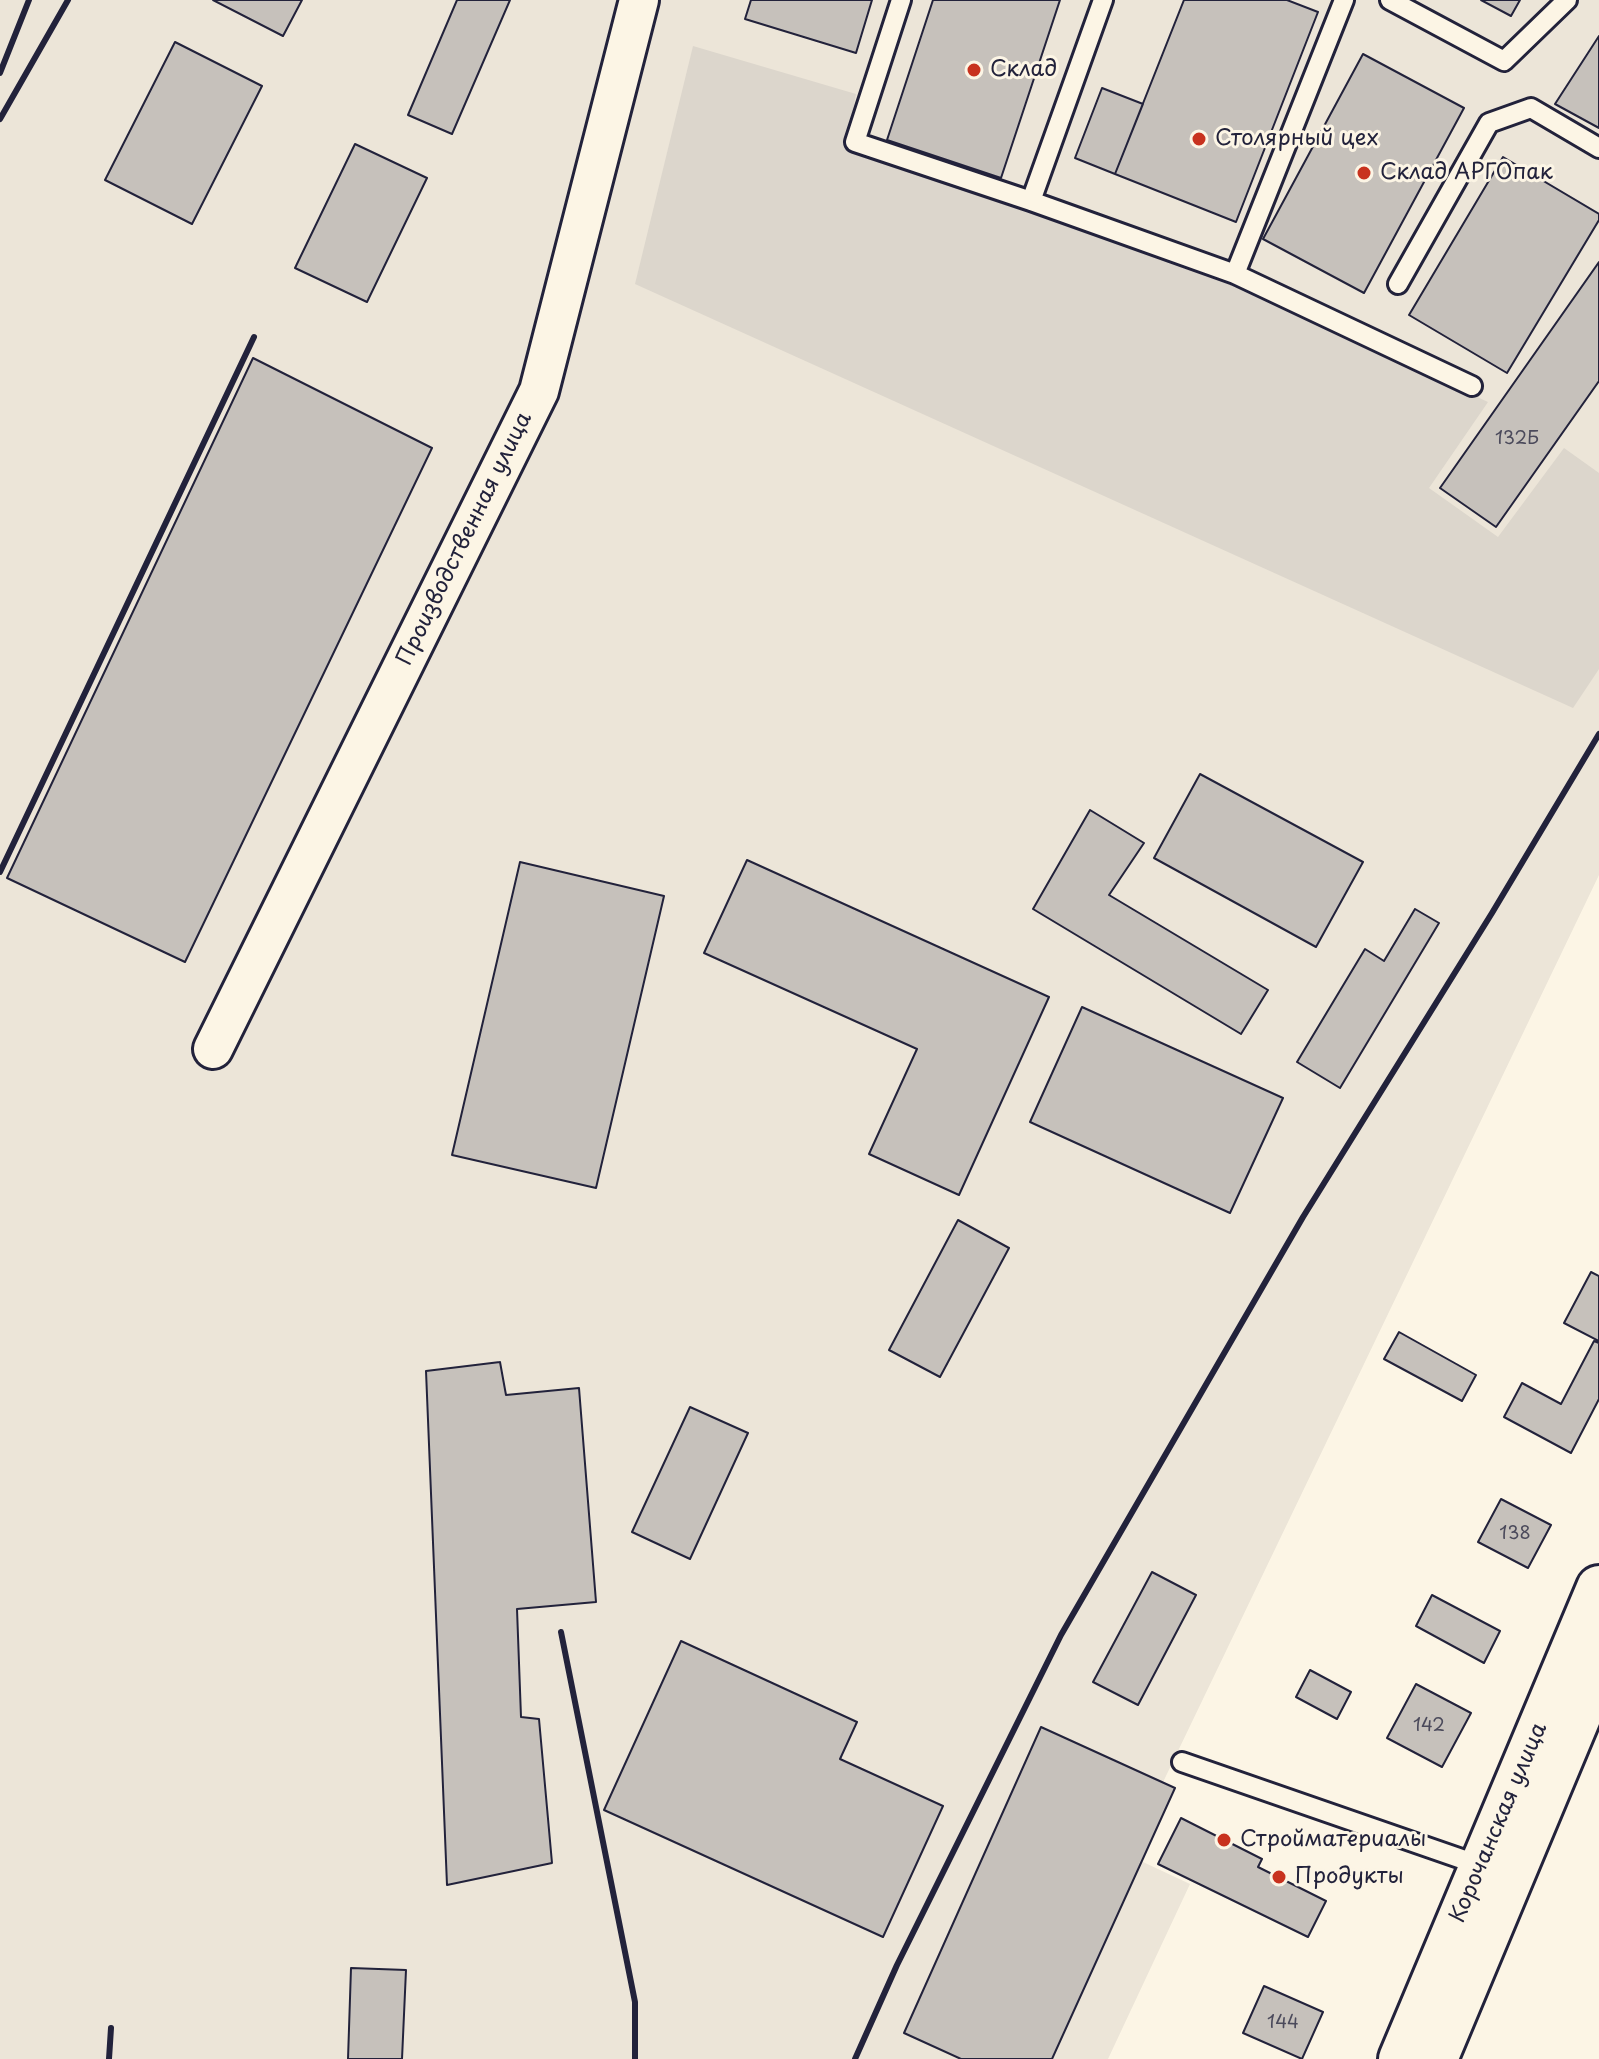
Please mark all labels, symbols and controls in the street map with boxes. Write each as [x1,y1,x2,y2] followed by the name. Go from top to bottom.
[990,57,1057,83] place label: Склад
[965,61,983,79] marker: Склад
[1215,126,1379,152] place label: Столярный цех
[1190,130,1208,148] marker: Столярный цех
[1380,160,1553,186] place label: Склад АРГОпак
[1355,164,1373,182] marker: Склад АРГОпак
[392,408,538,670] street label: Производственная улица
[1495,428,1539,450] house number: 132Б
[1499,1523,1531,1545] house number: 138
[1413,1715,1445,1737] house number: 142
[1445,1719,1553,1927] street label: Корочанская улица
[1240,1827,1426,1853] place label: Стройматериалы
[1215,1831,1233,1849] marker: Стройматериалы
[1295,1864,1404,1890] place label: Продукты
[1270,1868,1288,1886] marker: Продукты
[1267,2012,1299,2034] house number: 144

